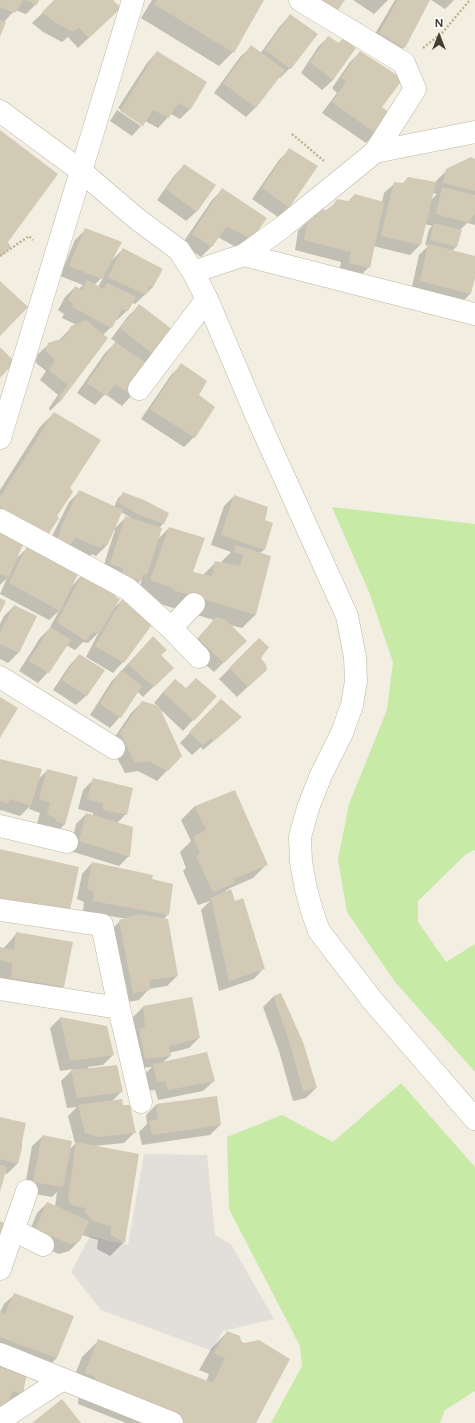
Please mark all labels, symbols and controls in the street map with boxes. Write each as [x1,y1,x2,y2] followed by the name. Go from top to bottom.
[419,16,459,56] north arrow
[435,17,443,30] text: N

